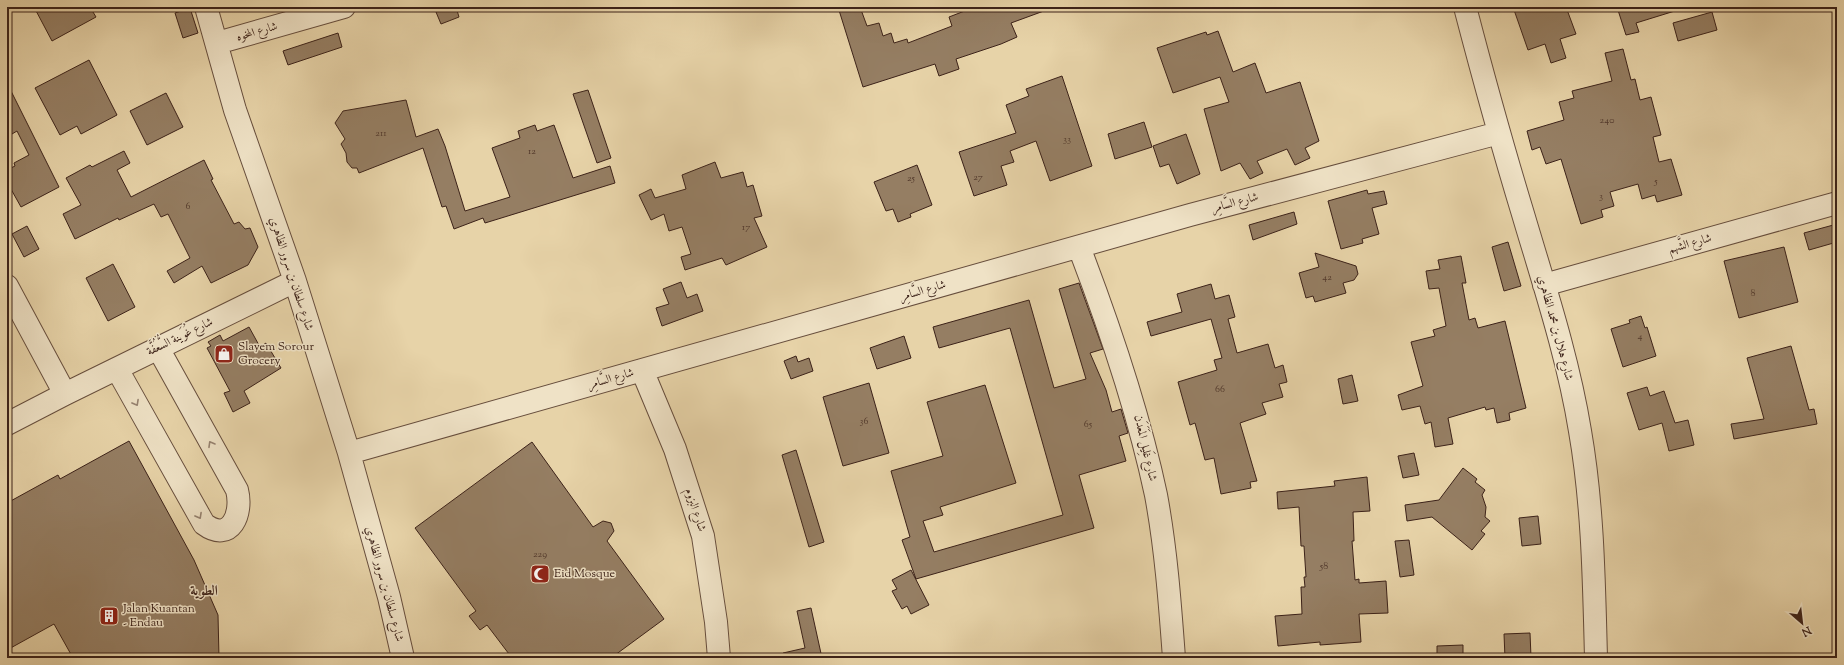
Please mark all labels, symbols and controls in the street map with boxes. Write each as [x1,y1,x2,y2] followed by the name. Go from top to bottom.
[234,17,280,47] street label: شارع المخوه
[1600,113,1614,128] house number: 240
[375,126,387,141] house number: 211
[1063,132,1071,147] house number: 33
[528,144,536,159] house number: 12
[973,170,983,185] house number: 27
[907,171,916,186] house number: 25
[1653,174,1658,189] house number: 5
[1209,186,1261,219] street label: شارع السَّامِر
[1599,189,1603,204] house number: 3
[186,199,191,214] house number: 6
[263,215,318,334] street label: شارع سلطان بن سرور الظاهري
[742,220,750,235] house number: 17
[1665,227,1714,260] street label: شارع الشَّهم
[1322,270,1332,285] house number: 42
[897,273,949,307] street label: شارع السَّامِر
[1531,273,1578,383] street label: شارع هلال بن محمد الظاهري
[1751,286,1756,301] house number: 8
[142,309,217,362] street label: شارع غُوَينة السُّعُفَّة
[1637,329,1643,344] house number: 4
[238,338,314,370] place label: Slayem Sorour Grocery
[213,343,235,365] shop icon: Slayem Sorour Grocery
[585,361,637,395] street label: شارع السَّامِر
[1215,382,1225,397] house number: 66
[131,399,139,406] one-way arrow
[1128,413,1162,483] street label: شارع غَلِيل المَعَدَن
[860,414,868,429] house number: 36
[1084,417,1093,432] house number: 65
[208,441,215,448] one-way arrow
[679,486,711,535] street label: شارع البزوم
[195,512,202,519] one-way arrow
[359,524,408,644] street label: شارع سلطان بن سرور الظاهري
[533,547,547,562] house number: 229
[1319,559,1328,574] house number: 58
[529,563,551,585] mosque icon: Eid Mosque
[554,565,616,583] place label: Eid Mosque
[190,582,218,602] district label: الطوية
[122,600,195,632] place label: Jalan Kuantan - Endau
[1782,603,1822,643] north arrow
[98,605,120,627] building icon: Jalan Kuantan - Endau
[1798,621,1815,640] text: N

